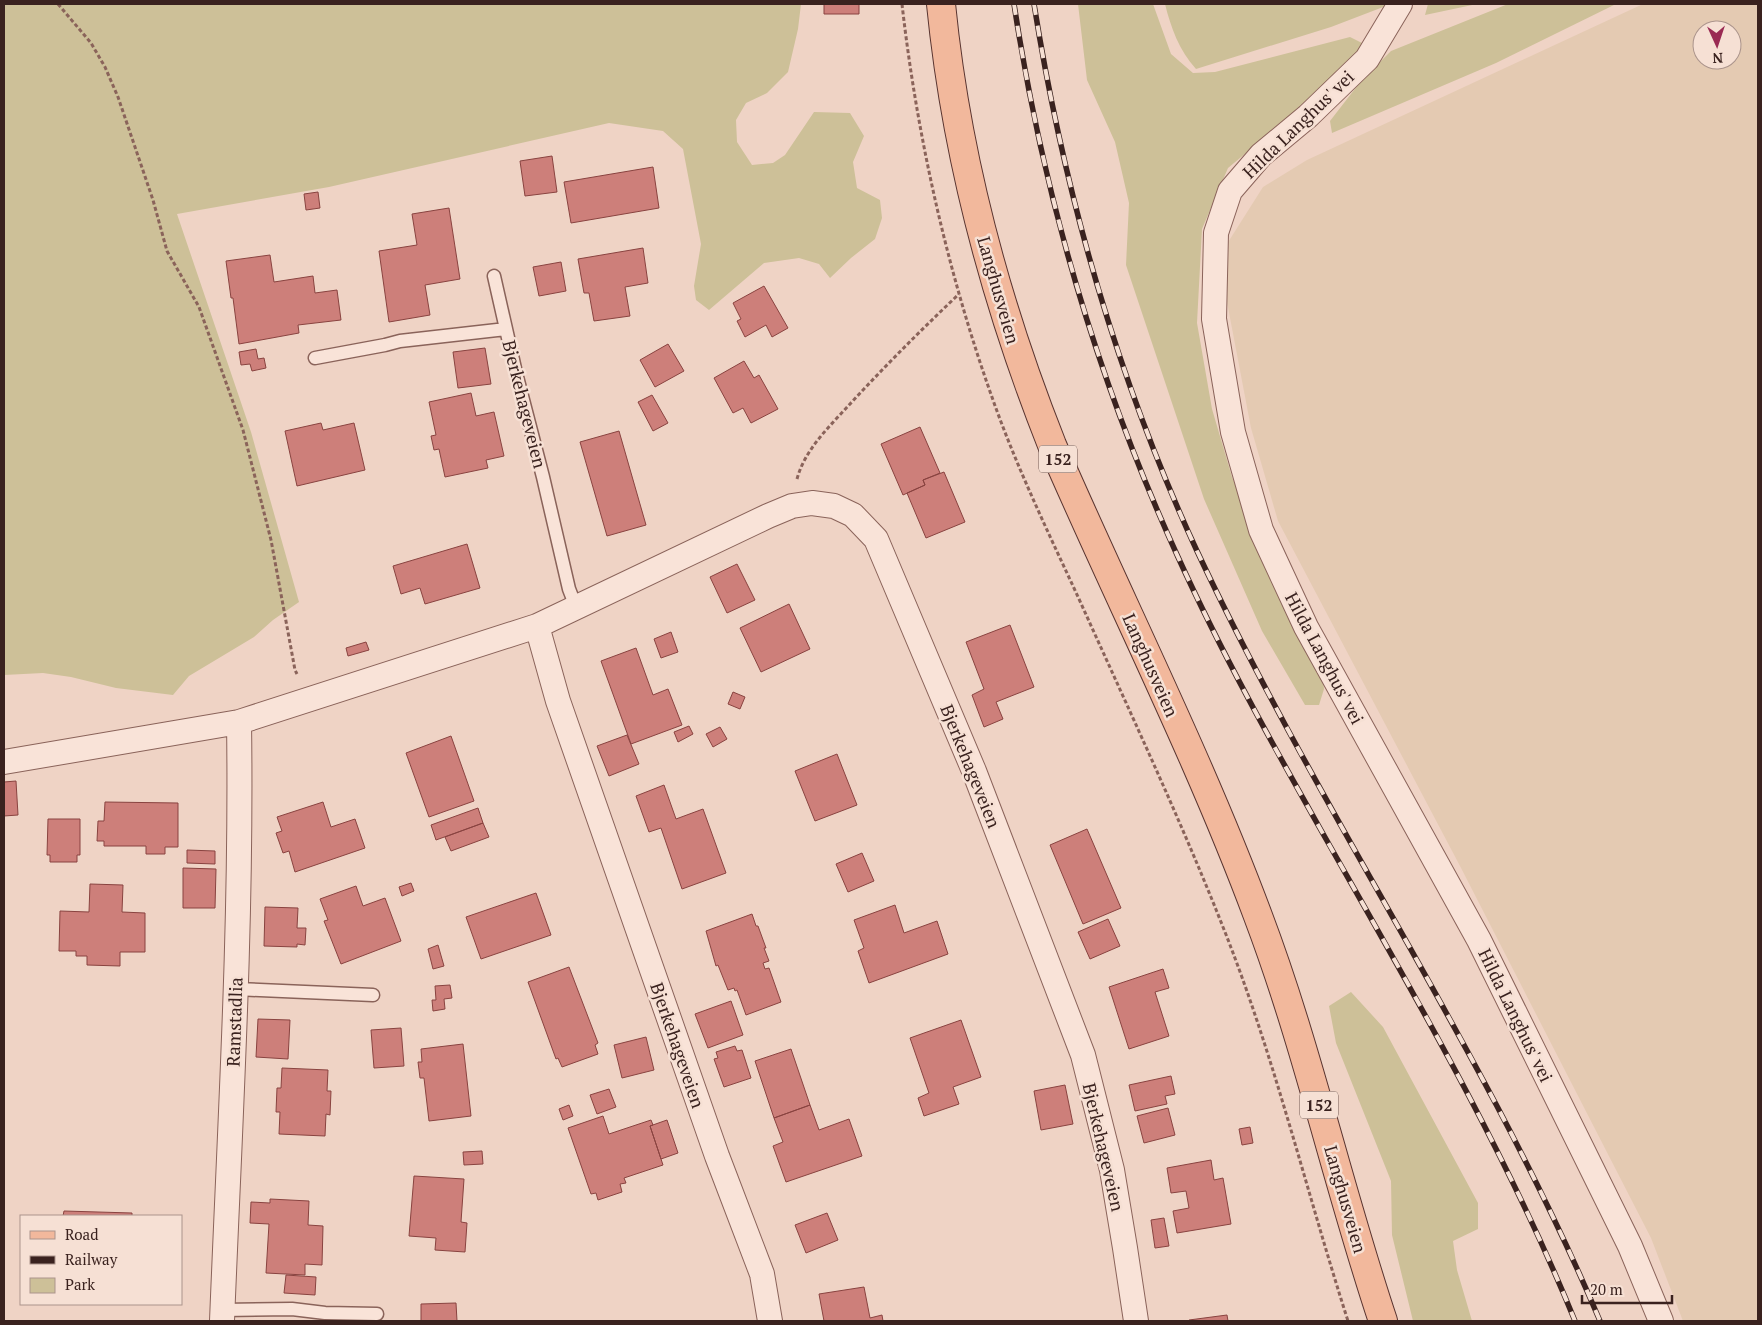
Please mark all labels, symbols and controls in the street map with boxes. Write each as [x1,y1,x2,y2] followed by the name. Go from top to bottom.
[1692,20,1742,70] north arrow
[1712,49,1724,68] text: N
[1237,65,1359,183] street label: Hilda Langhus' vei
[972,233,1026,347] street label: Langhusveien
[497,337,553,471] street label: Bjerkehageveien
[1039,446,1077,472] road number: 152
[1280,588,1370,728] street label: Hilda Langhus' vei
[1117,609,1185,721] street label: Langhusveien
[935,701,1007,832] street label: Bjerkehageveien
[1473,944,1559,1086] street label: Hilda Langhus' vei
[220,977,248,1067] street label: Ramstadlia
[645,979,711,1111] street label: Bjerkehageveien
[1078,1080,1131,1214] street label: Bjerkehageveien
[1300,1092,1338,1118] road number: 152
[1319,1142,1373,1256] street label: Langhusveien
[20,1215,182,1305] legend
[65,1224,98,1244] text: Road
[65,1249,118,1269] text: Railway
[1582,1272,1672,1304] scale bar
[65,1274,95,1294] text: Park
[1590,1279,1623,1299] text: 20 m

